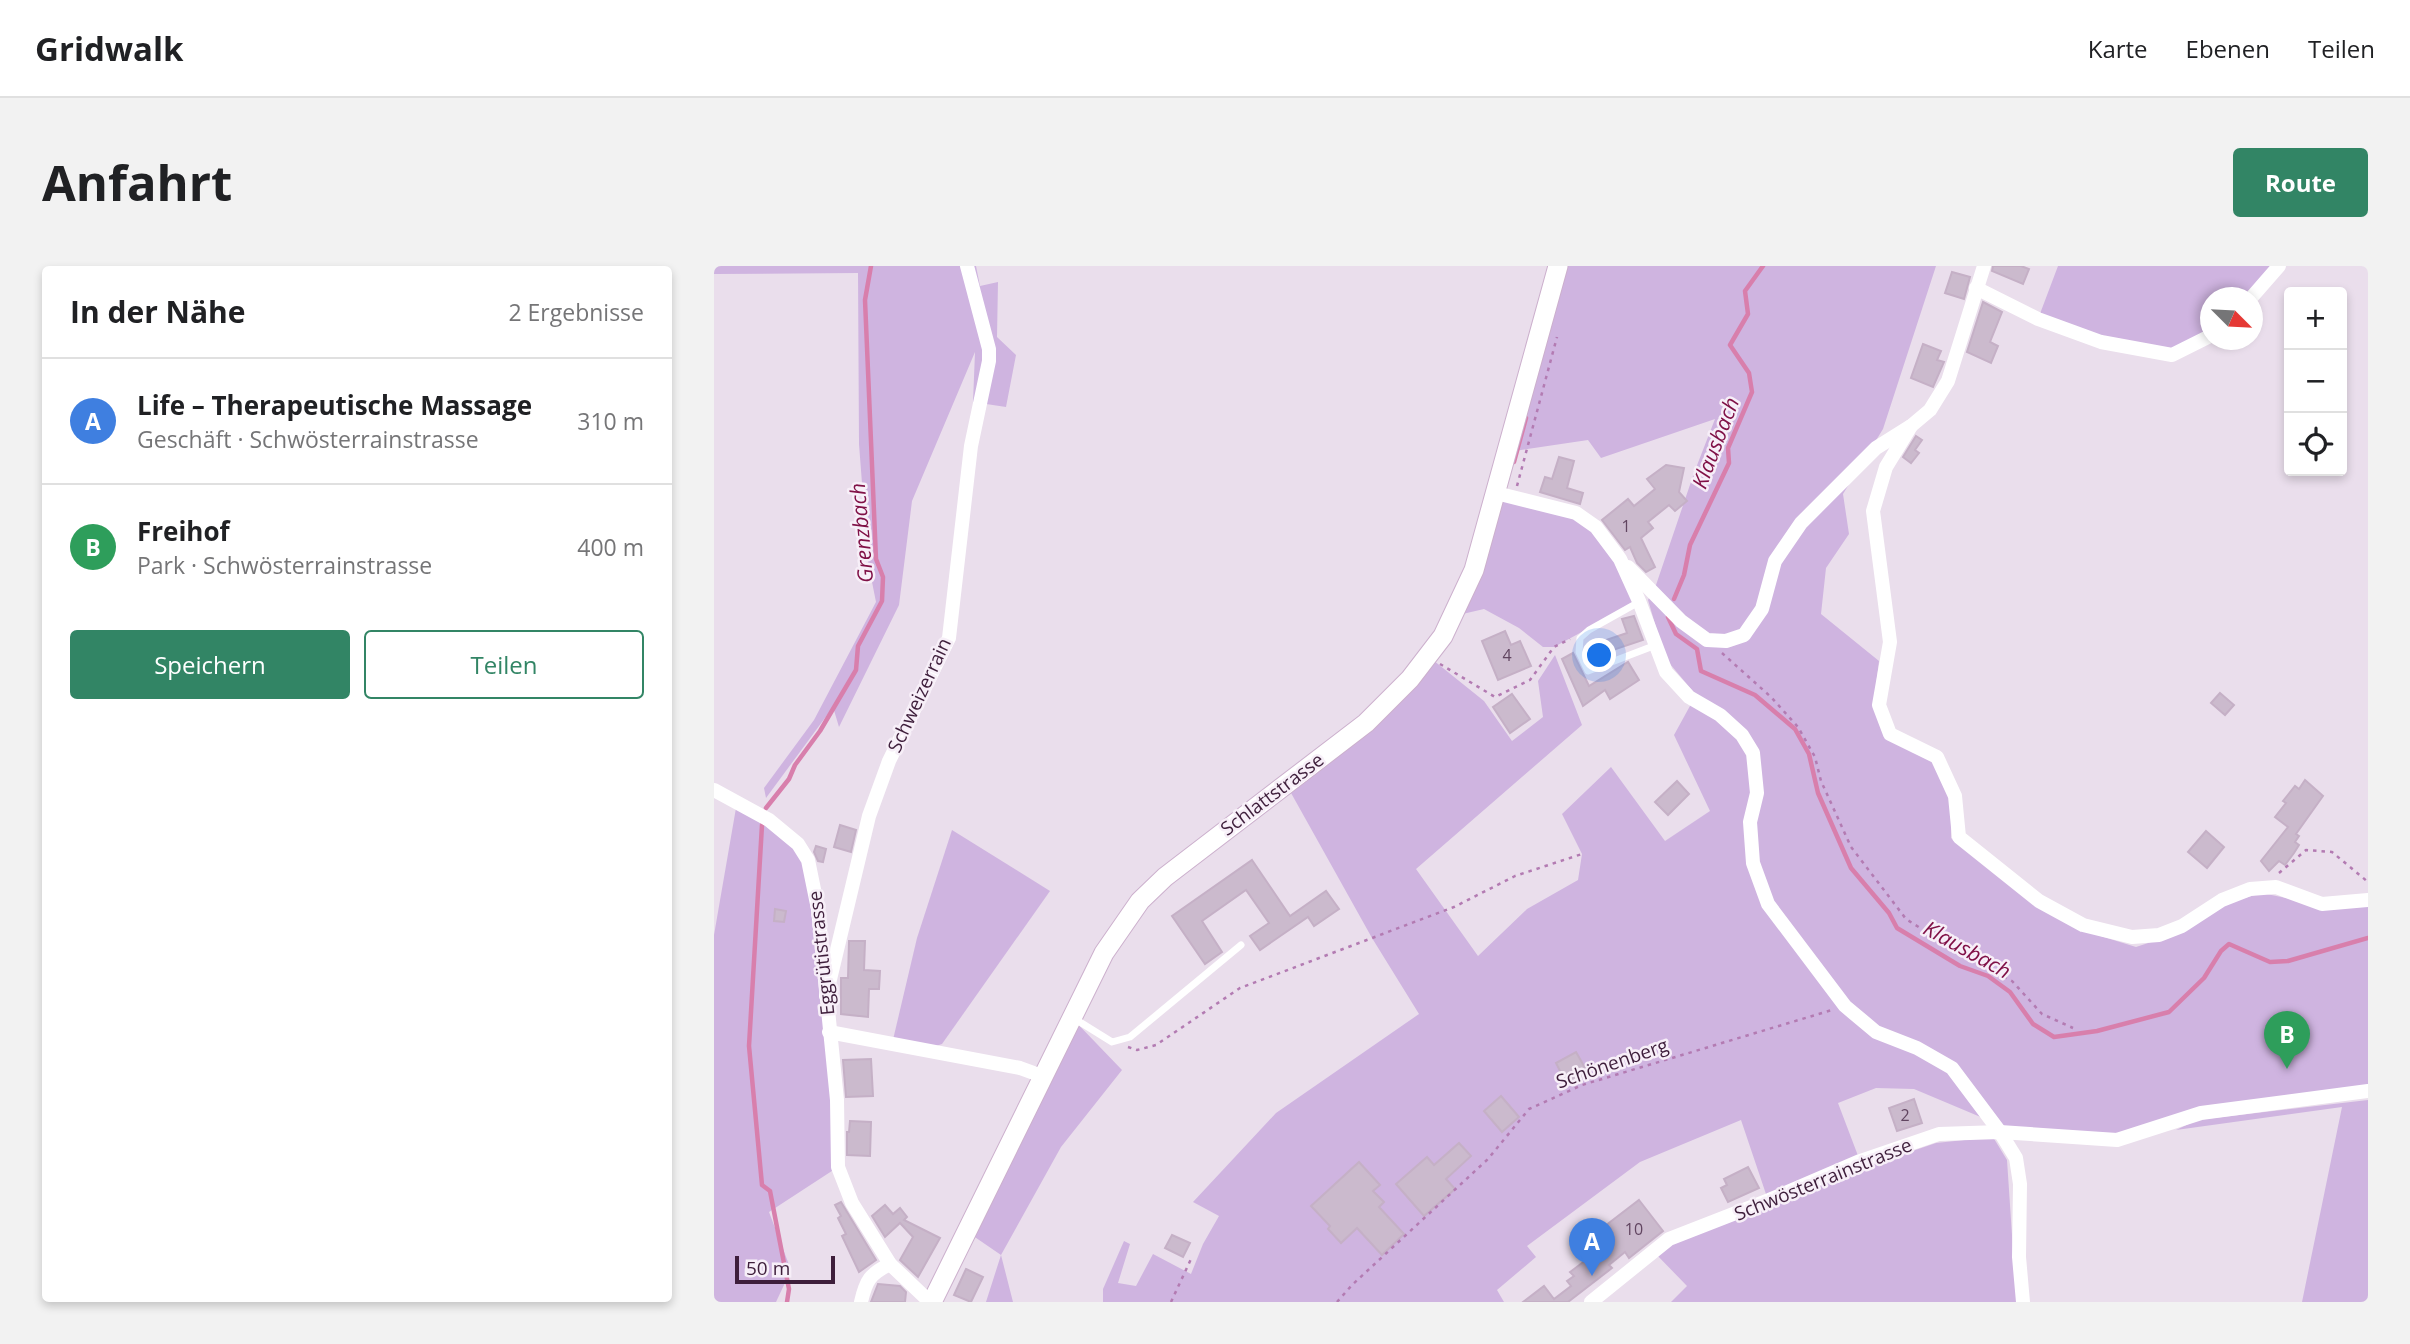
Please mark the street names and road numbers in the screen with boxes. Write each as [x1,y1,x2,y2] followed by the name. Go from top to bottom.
[881,634,957,756] street label: Schweizerrain
[1215,747,1329,841] street label: Schlattstrasse
[802,889,840,1017] street label: Eggrütistrasse
[1552,1032,1672,1094] street label: Schönenberg
[1730,1131,1916,1227] street label: Schwösterrainstrasse

